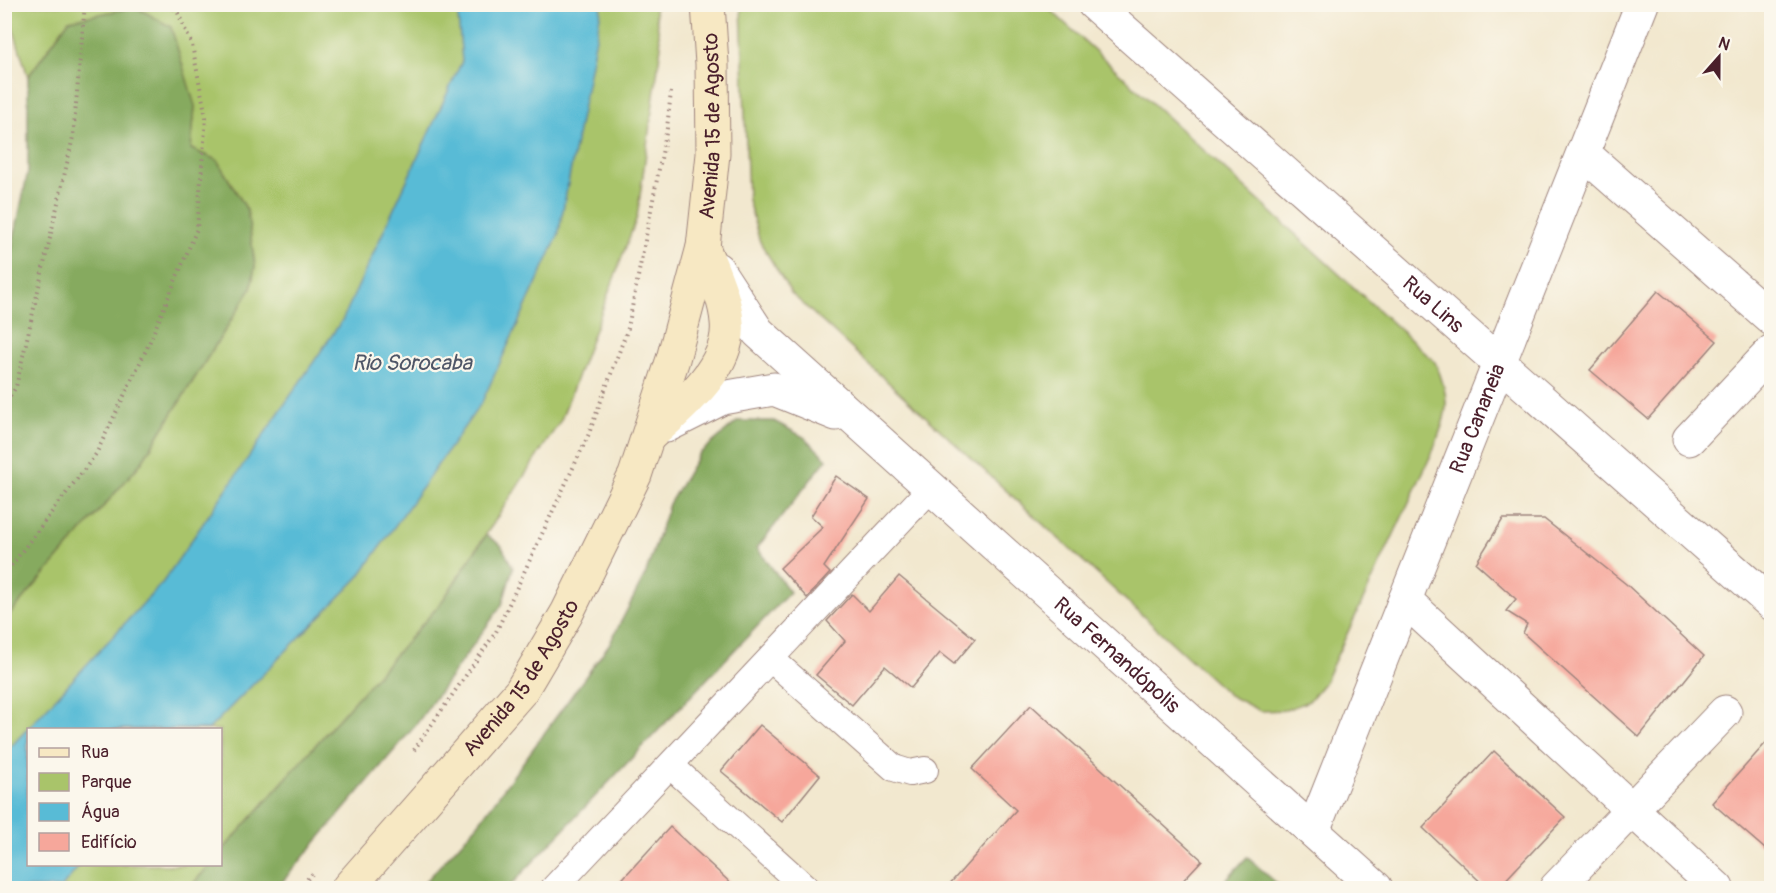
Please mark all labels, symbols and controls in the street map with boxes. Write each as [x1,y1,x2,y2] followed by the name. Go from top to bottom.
[1689,27,1749,87] north arrow
[693,32,727,220] street label: Avenida 15 de Agosto
[1715,33,1733,55] text: N
[1397,270,1470,339] street label: Rua Lins
[352,349,474,377] water label: Rio Sorocaba
[1444,360,1512,478] street label: Rua Cananeia
[1048,591,1186,720] street label: Rua Fernandópolis
[457,595,585,762] street label: Avenida 15 de Agosto
[27,728,222,866] legend
[81,741,109,764] text: Rua
[81,771,131,794] text: Parque
[81,801,120,824] text: Água
[81,831,137,854] text: Edifício

